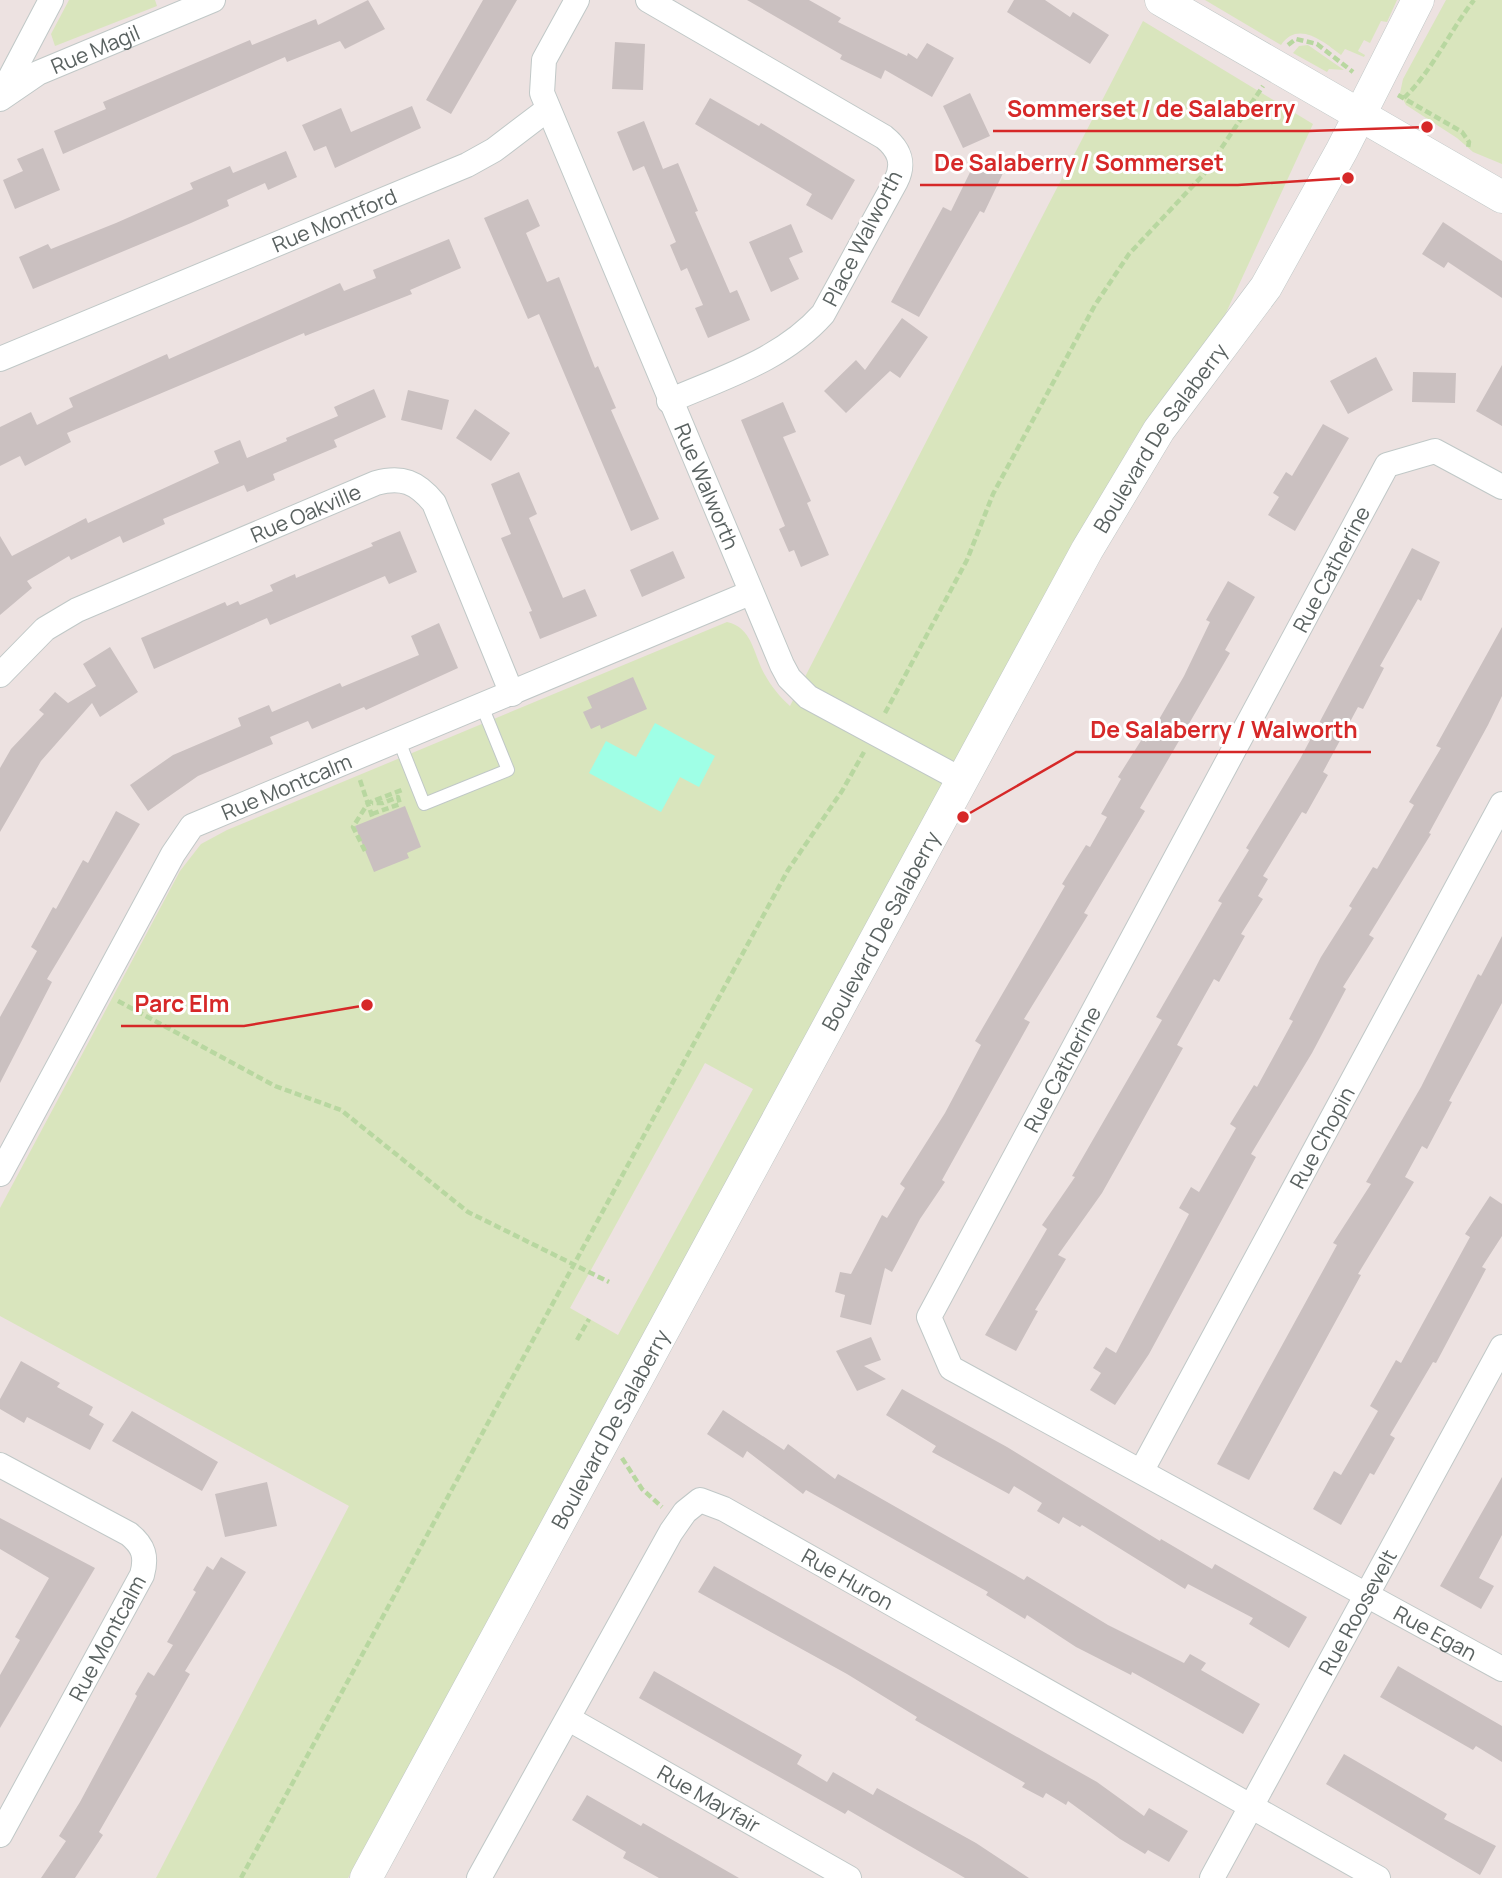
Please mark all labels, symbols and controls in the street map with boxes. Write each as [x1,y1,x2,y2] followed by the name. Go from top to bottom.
[47,18,144,80] street label: Rue Magil
[993,87,1309,131] callout: Sommerset / de Salaberry
[1007,92,1295,124] text: Sommerset / de Salaberry
[920,141,1238,185] callout: De Salaberry / Sommerset
[934,146,1224,178] text: De Salaberry / Sommerset
[816,165,908,311] street label: Place Walworth
[268,182,401,258] street label: Rue Montford
[1087,337,1233,538] street label: Boulevard De Salaberry
[668,419,746,553] street label: Rue Walworth
[246,477,365,549] street label: Rue Oakville
[1286,501,1376,637] street label: Rue Catherine
[1076,708,1371,752] callout: De Salaberry / Walworth
[1090,713,1358,745] text: De Salaberry / Walworth
[217,747,356,826] street label: Rue Montcalm
[815,826,946,1035] street label: Boulevard De Salaberry
[121,982,244,1026] callout: Parc Elm
[135,987,230,1019] text: Parc Elm
[1017,1001,1107,1137] street label: Rue Catherine
[1283,1082,1361,1193] street label: Rue Chopin
[544,1324,675,1534] street label: Boulevard De Salaberry
[797,1542,899,1616] street label: Rue Huron
[1312,1544,1403,1680] street label: Rue Roosevelt
[62,1570,152,1706] street label: Rue Montcalm
[1389,1599,1482,1667] street label: Rue Egan
[652,1758,766,1839] street label: Rue Mayfair

